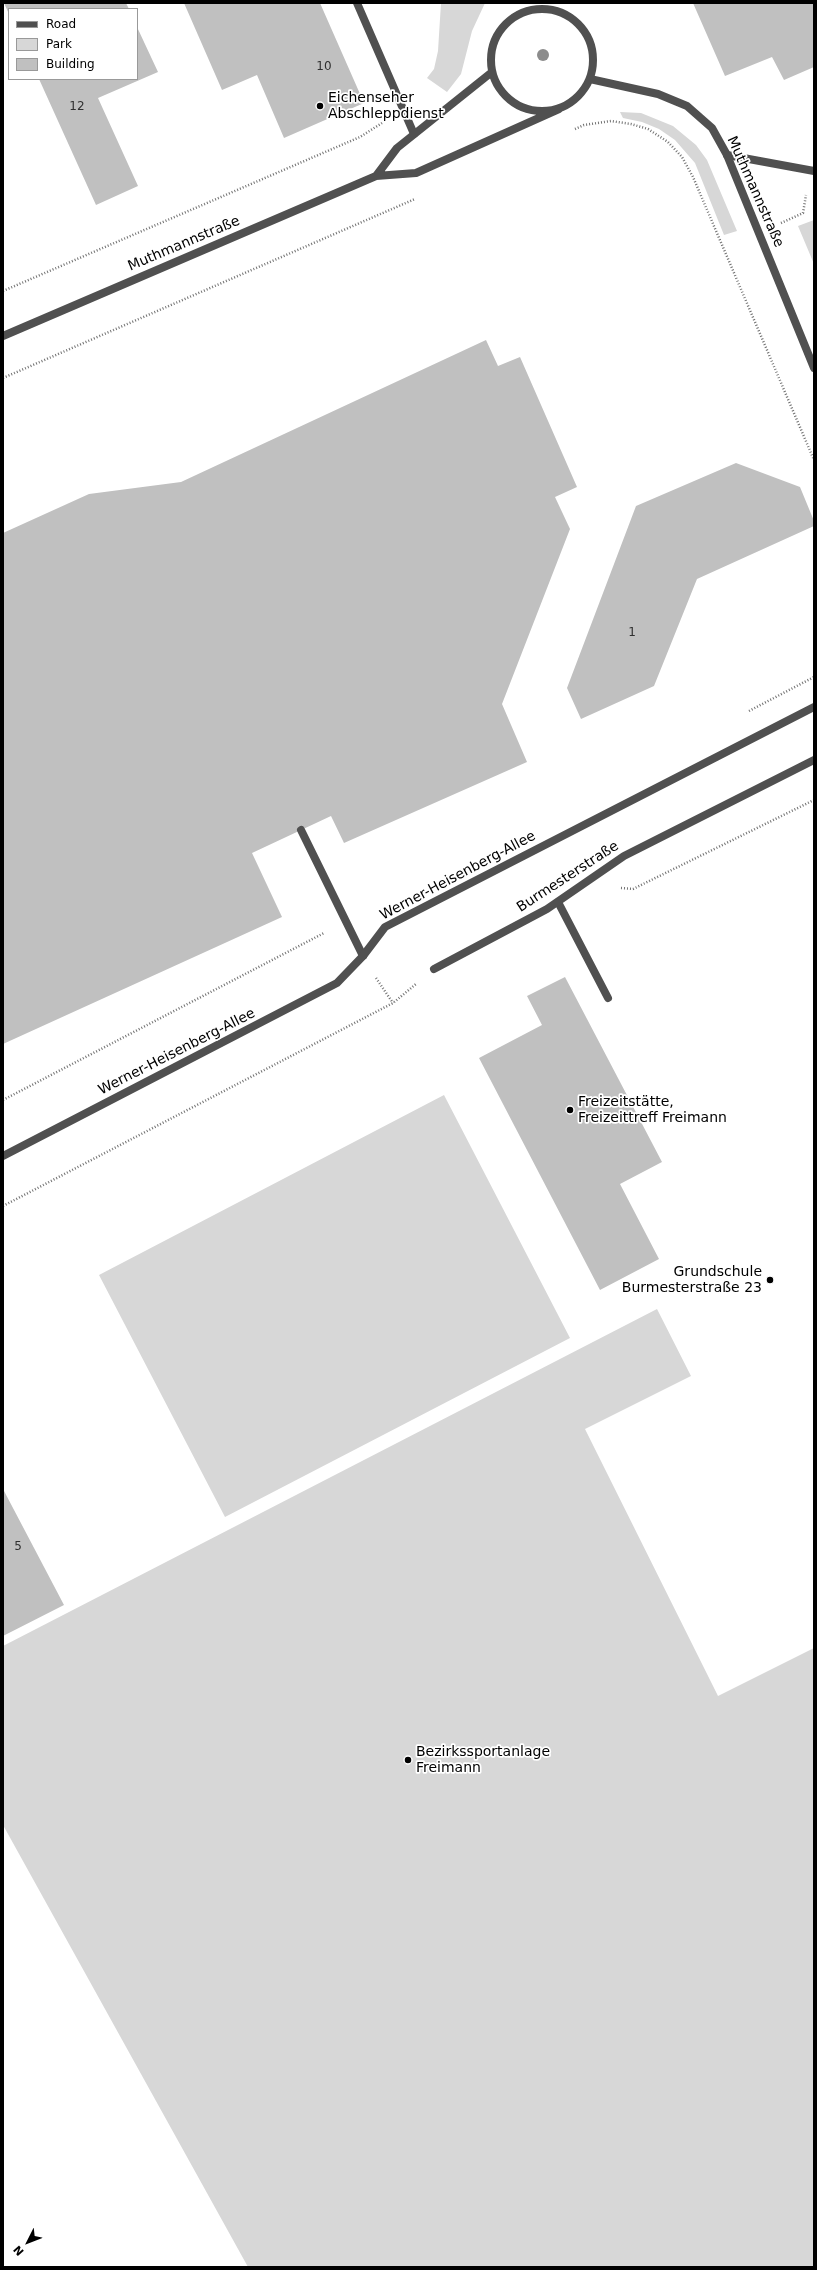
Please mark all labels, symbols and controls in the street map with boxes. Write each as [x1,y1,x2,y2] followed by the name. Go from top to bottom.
[8,8,138,80] legend
[46,17,76,31] text: Road
[46,37,72,51] text: Park
[46,57,95,71] text: Building
[316,60,332,74] house number: 10
[328,90,444,122] place label: Eichenseher Abschleppdienst
[69,100,85,114] house number: 12
[315,101,325,111] marker: Eichenseher Abschleppdienst
[723,134,787,250] street label: Muthmannstraße
[126,213,242,275] street label: Muthmannstraße
[628,626,636,640] house number: 1
[377,828,539,924] street label: Werner-Heisenberg-Allee
[514,838,622,916] street label: Burmesterstraße
[96,1005,258,1099] street label: Werner-Heisenberg-Allee
[578,1094,727,1126] place label: Freizeitstätte, Freizeittreff Freimann
[565,1105,575,1115] marker: Freizeitstätte, Freizeittreff Freimann
[622,1264,762,1296] place label: Grundschule Burmesterstraße 23
[765,1275,775,1285] marker: Grundschule Burmesterstraße 23
[14,1540,22,1554] house number: 5
[416,1744,550,1776] place label: Bezirkssportanlage Freimann
[403,1755,413,1765] marker: Bezirkssportanlage Freimann
[8,2222,48,2262] north arrow
[11,2243,27,2258] text: N

